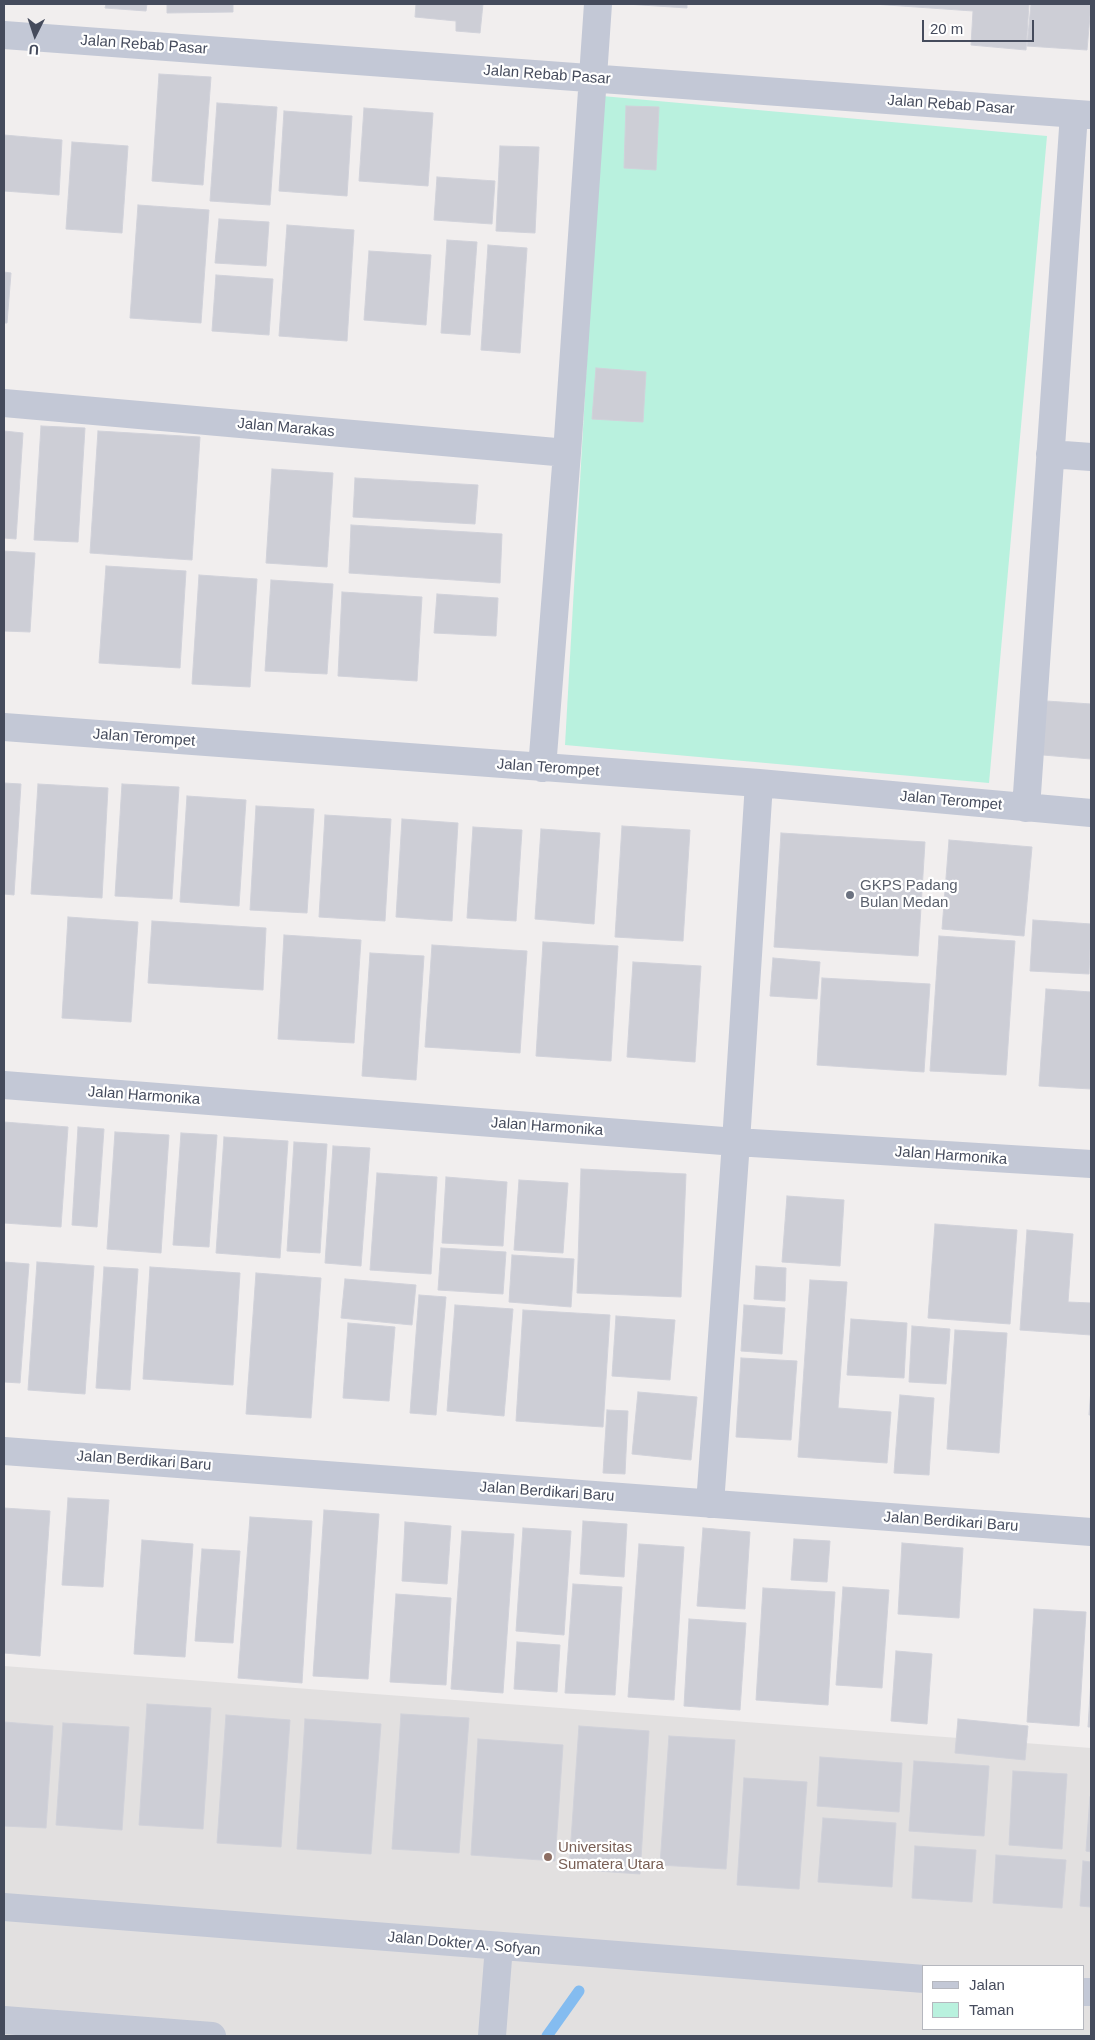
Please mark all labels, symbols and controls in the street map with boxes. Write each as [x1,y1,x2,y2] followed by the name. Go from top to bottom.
[10,10,60,60] north arrow
[925,10,1038,42] scale bar
[930,20,963,37] text: 20 m
[80,32,208,58] street label: Jalan Rebab Pasar
[28,42,40,58] text: U
[483,62,611,88] street label: Jalan Rebab Pasar
[887,92,1015,118] street label: Jalan Rebab Pasar
[237,415,335,441] street label: Jalan Marakas
[92,725,196,751] street label: Jalan Terompet
[496,755,600,781] street label: Jalan Terompet
[899,788,1003,814] street label: Jalan Terompet
[860,877,958,912] place label: GKPS Padang Bulan Medan
[844,889,856,901] marker: GKPS Padang Bulan Medan
[87,1083,201,1109] street label: Jalan Harmonika
[490,1114,604,1140] street label: Jalan Harmonika
[894,1143,1008,1169] street label: Jalan Harmonika
[76,1447,212,1475] street label: Jalan Berdikari Baru
[479,1478,615,1506] street label: Jalan Berdikari Baru
[883,1508,1019,1536] street label: Jalan Berdikari Baru
[558,1839,664,1874] place label: Universitas Sumatera Utara
[542,1851,554,1863] marker: Universitas Sumatera Utara
[387,1928,541,1960] street label: Jalan Dokter A. Sofyan
[922,1965,1085,2030] legend
[969,1976,1005,1993] text: Jalan
[969,2001,1014,2018] text: Taman

